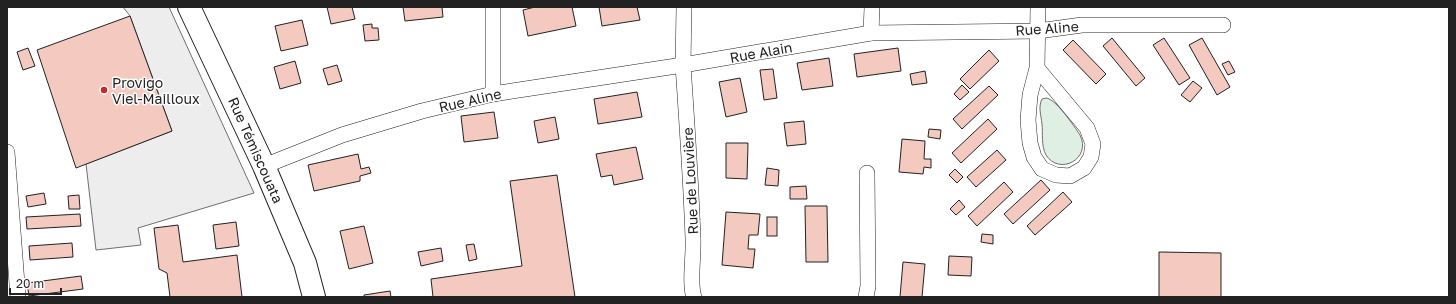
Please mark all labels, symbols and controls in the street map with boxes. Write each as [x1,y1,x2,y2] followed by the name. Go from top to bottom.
[1015,17,1079,39] street label: Rue Aline
[728,38,794,66] street label: Rue Alain
[112,74,200,107] place label: Provigo Viel-Mailloux
[99,85,109,95] marker: Provigo Viel-Mailloux
[437,85,503,115] street label: Rue Aline
[225,94,287,206] street label: Rue Témiscouata
[679,127,701,235] street label: Rue de Louvière
[10,270,61,296] scale bar
[16,276,44,291] text: 20 m

